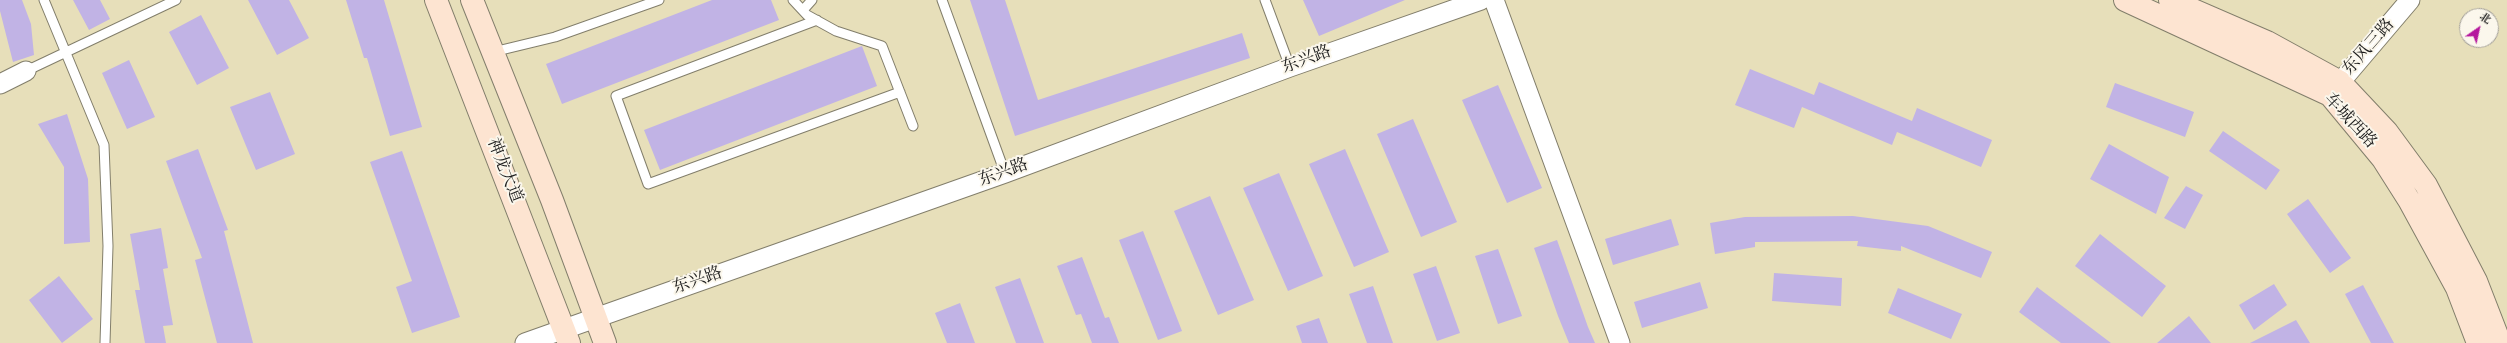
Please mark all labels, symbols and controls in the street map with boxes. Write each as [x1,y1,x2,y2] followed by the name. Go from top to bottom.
[2459,8,2499,48] north arrow
[2476,9,2494,29] text: 北
[2340,16,2400,80] street label: 东风三路
[1280,43,1334,79] street label: 东兴路
[2318,90,2380,154] street label: 车城西路
[481,136,525,206] street label: 神龙大道
[977,156,1031,192] street label: 东兴路
[671,264,725,300] street label: 东兴路

